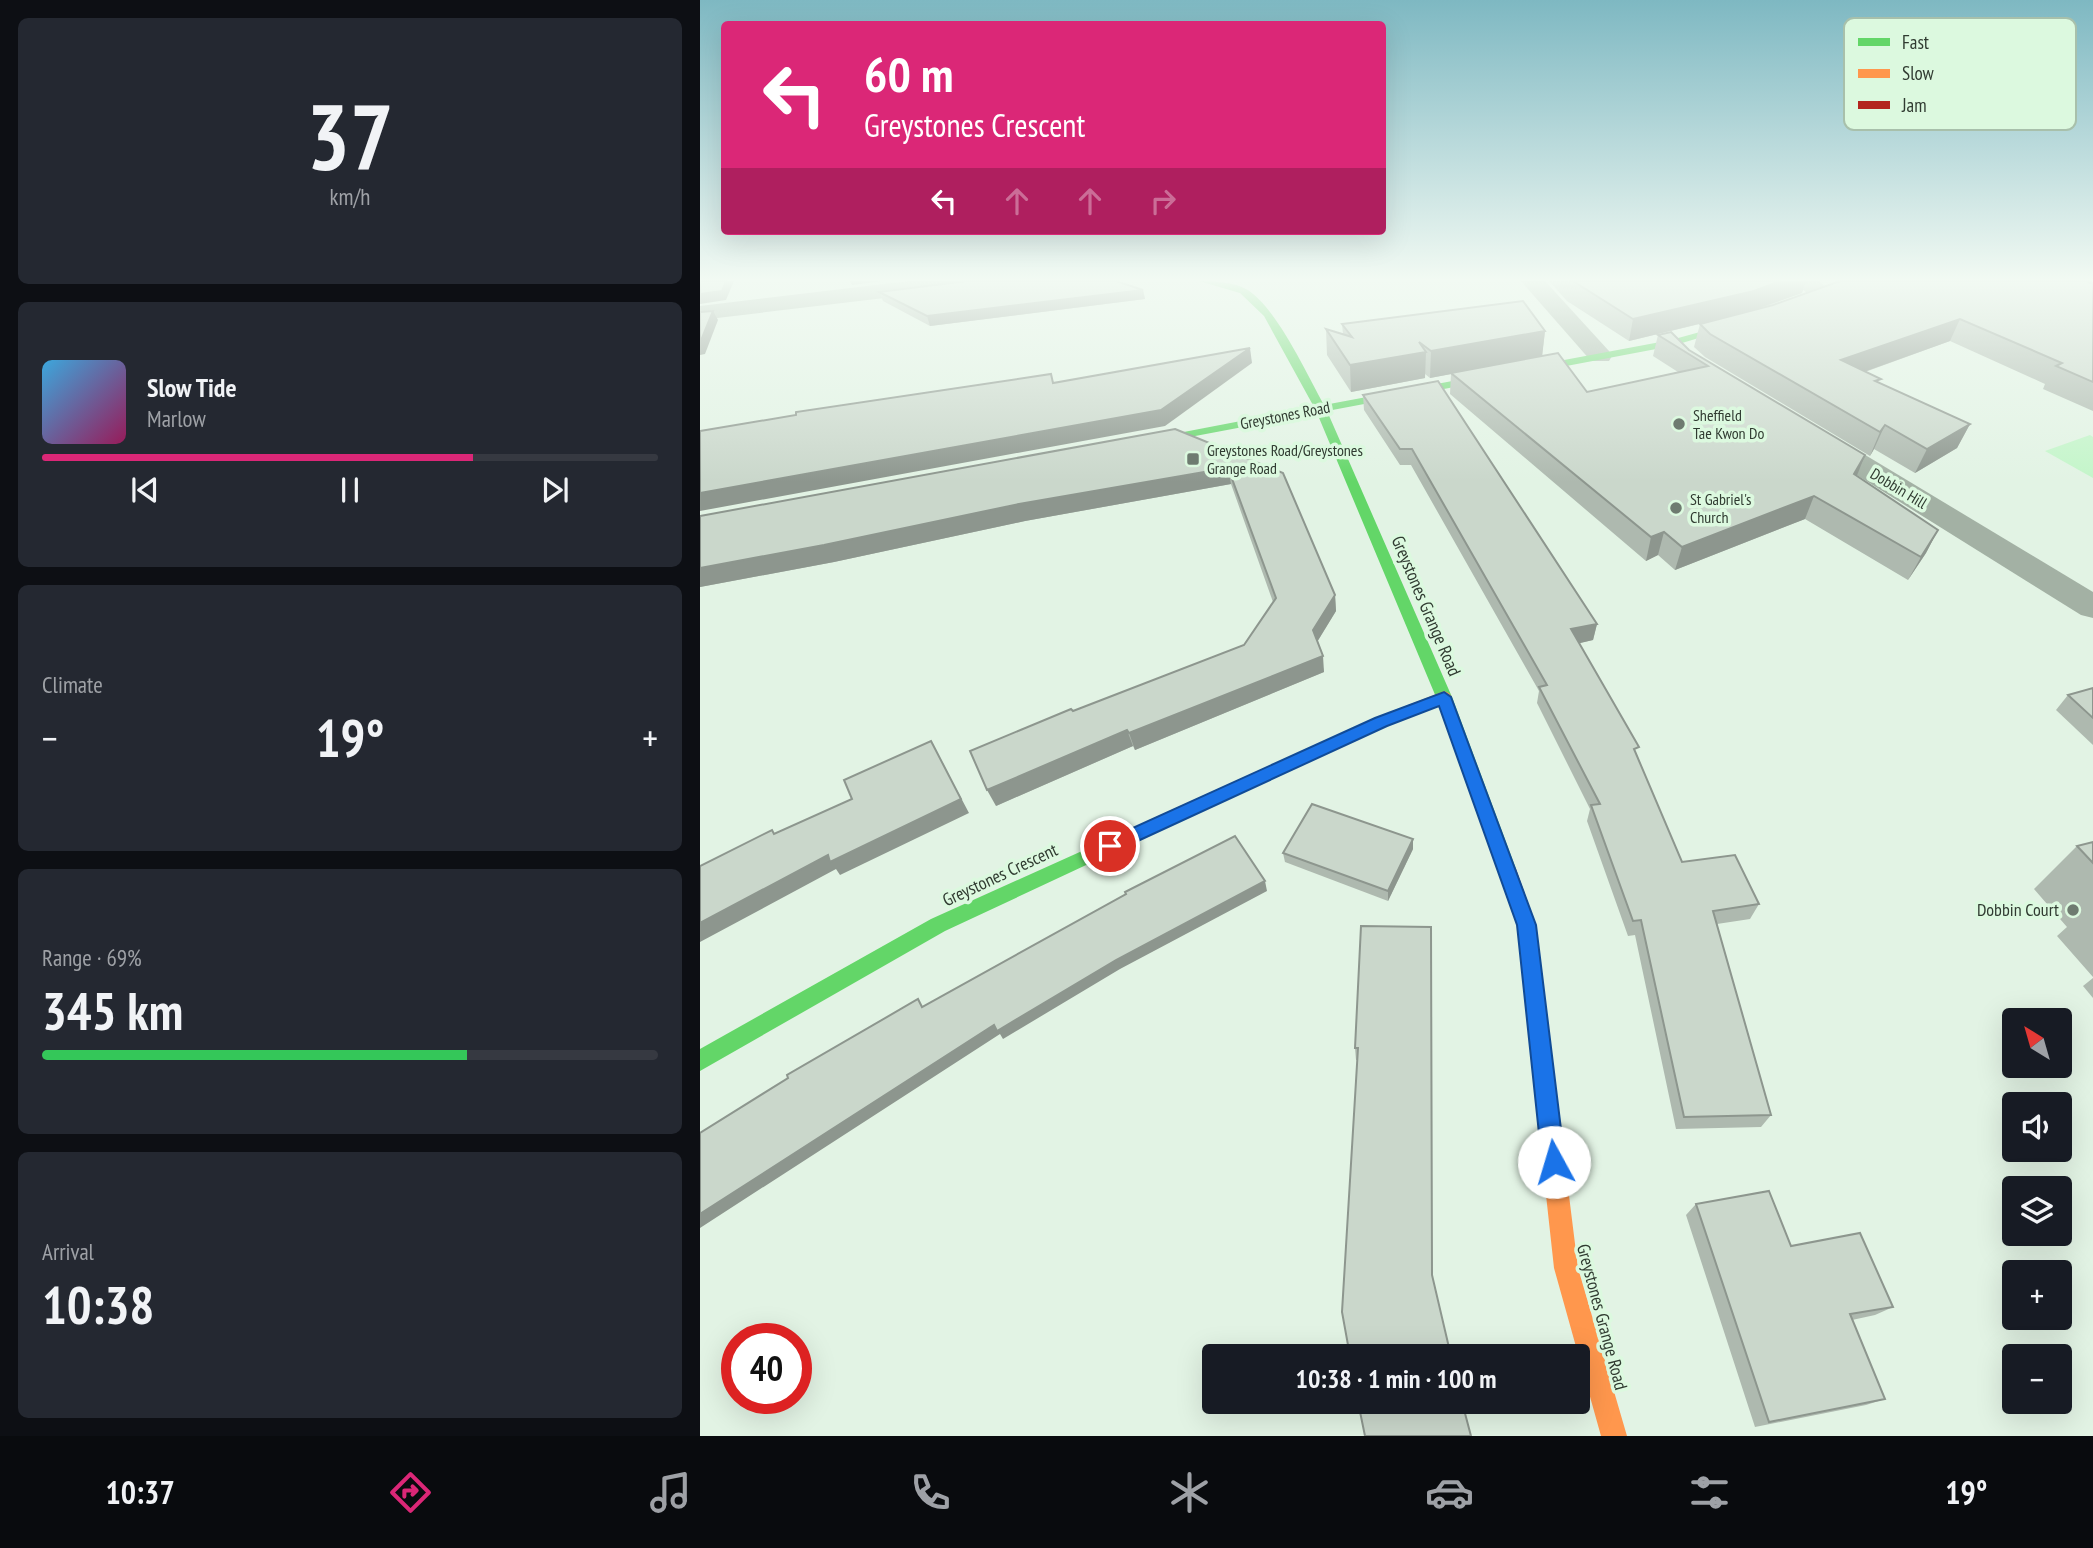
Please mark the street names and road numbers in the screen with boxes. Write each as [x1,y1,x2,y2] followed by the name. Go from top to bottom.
[1238,396,1332,433] street label: Greystones Road
[1867,463,1931,513] street label: Dobbin Hill
[1387,532,1466,679] street label: Greystones Grange Road
[939,838,1061,911] street label: Greystones Crescent
[1572,1241,1633,1392] street label: Greystones Grange Road

